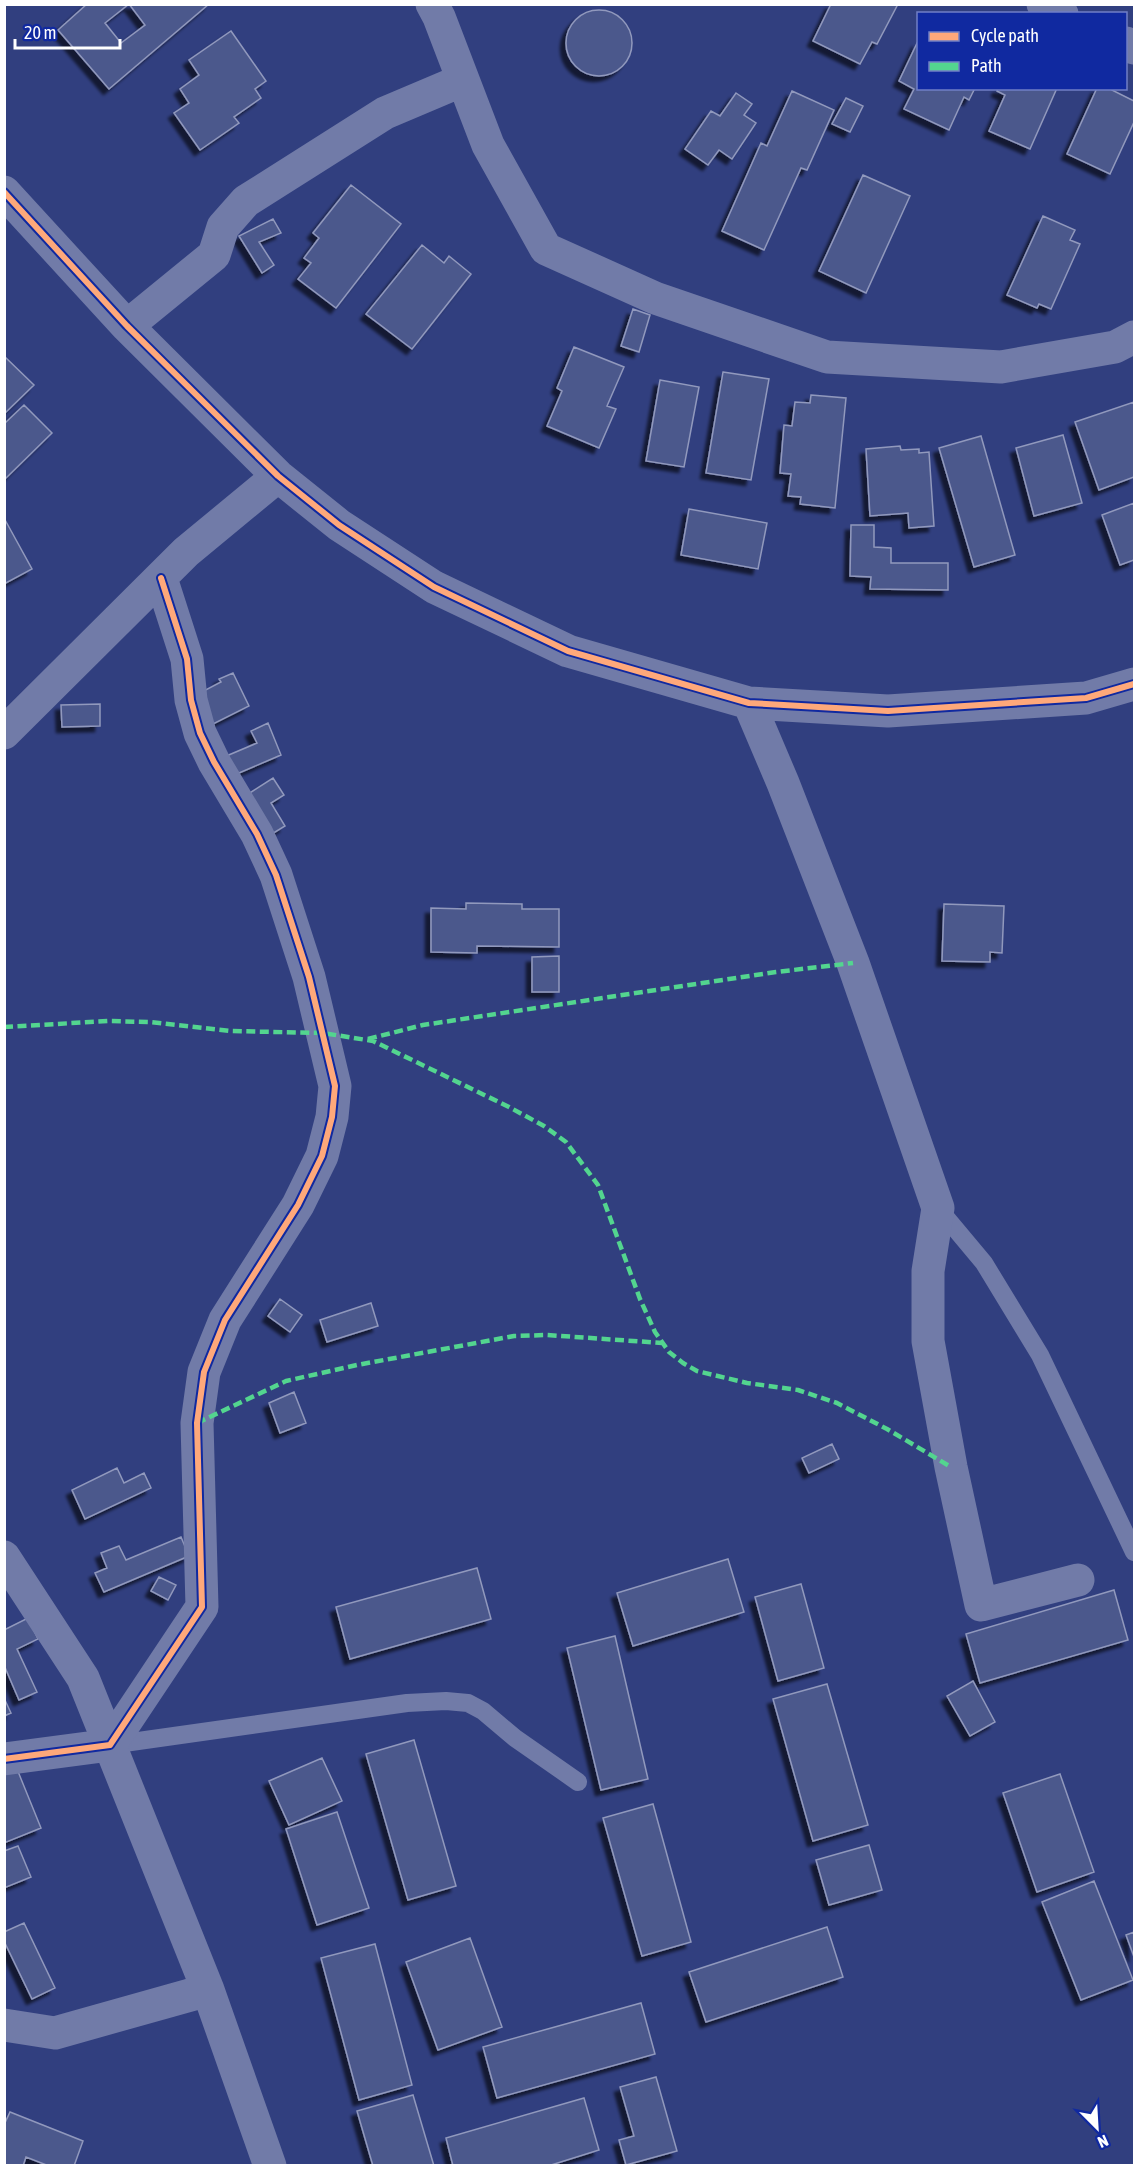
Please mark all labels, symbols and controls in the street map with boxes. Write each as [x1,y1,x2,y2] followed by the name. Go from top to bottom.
[15,12,120,50] scale bar
[917,12,1127,90] legend
[24,22,56,43] text: 20 m
[971,25,1039,46] text: Cycle path
[971,55,1002,76] text: Path
[1067,2098,1127,2158] north arrow
[1095,2132,1111,2152] text: N

